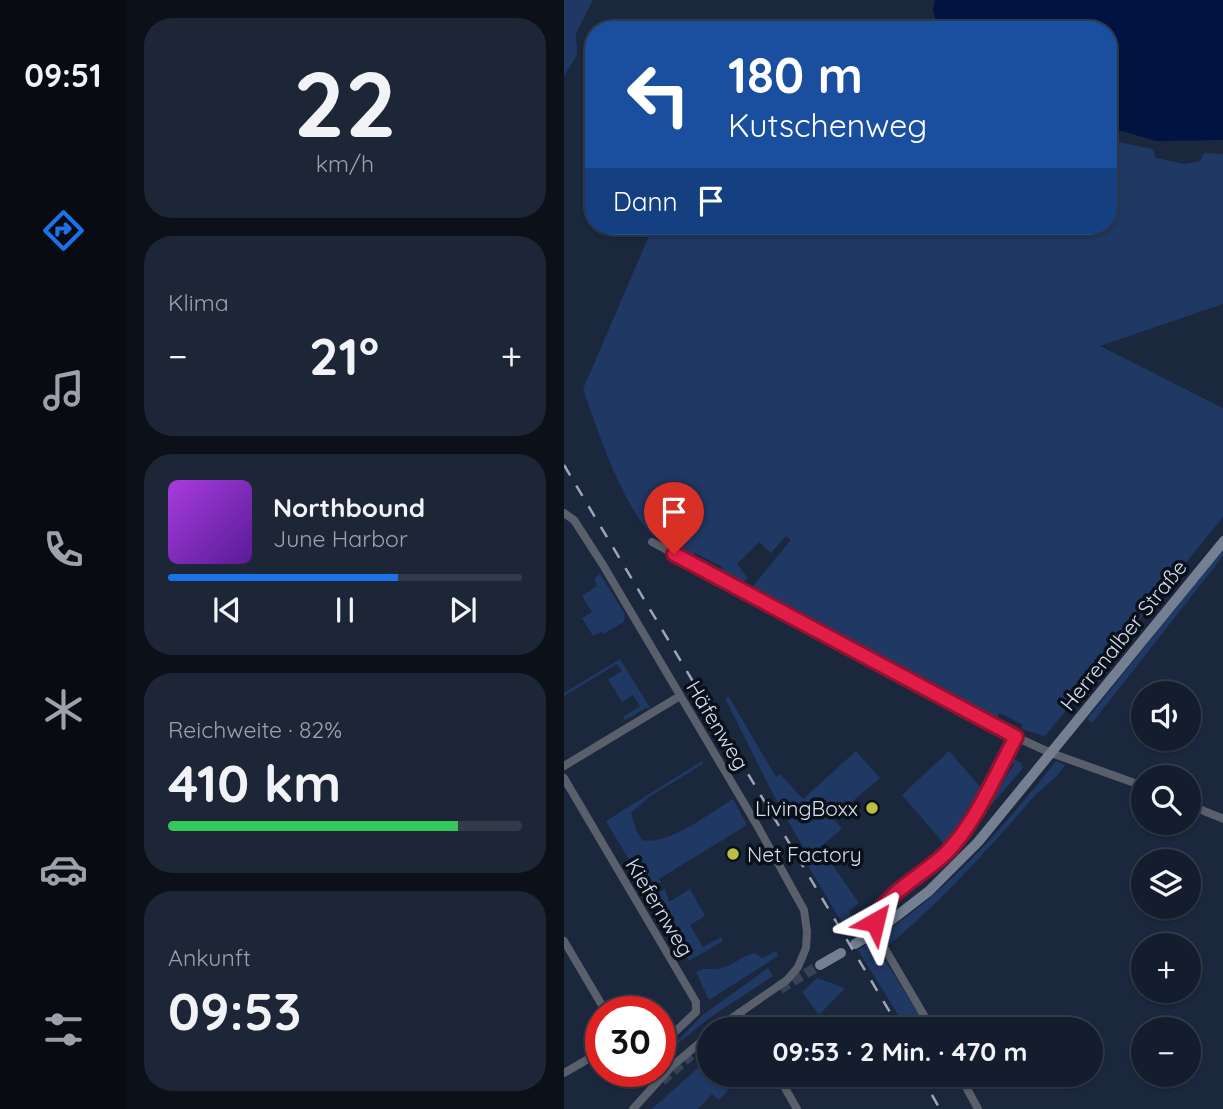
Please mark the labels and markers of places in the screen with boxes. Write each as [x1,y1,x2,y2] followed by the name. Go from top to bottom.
[644,482,704,554] pin
[755,795,858,821] place label: LivingBoxx
[864,800,880,816] marker: LivingBoxx
[747,841,862,867] place label: Net Factory
[725,846,741,862] marker: Net Factory

